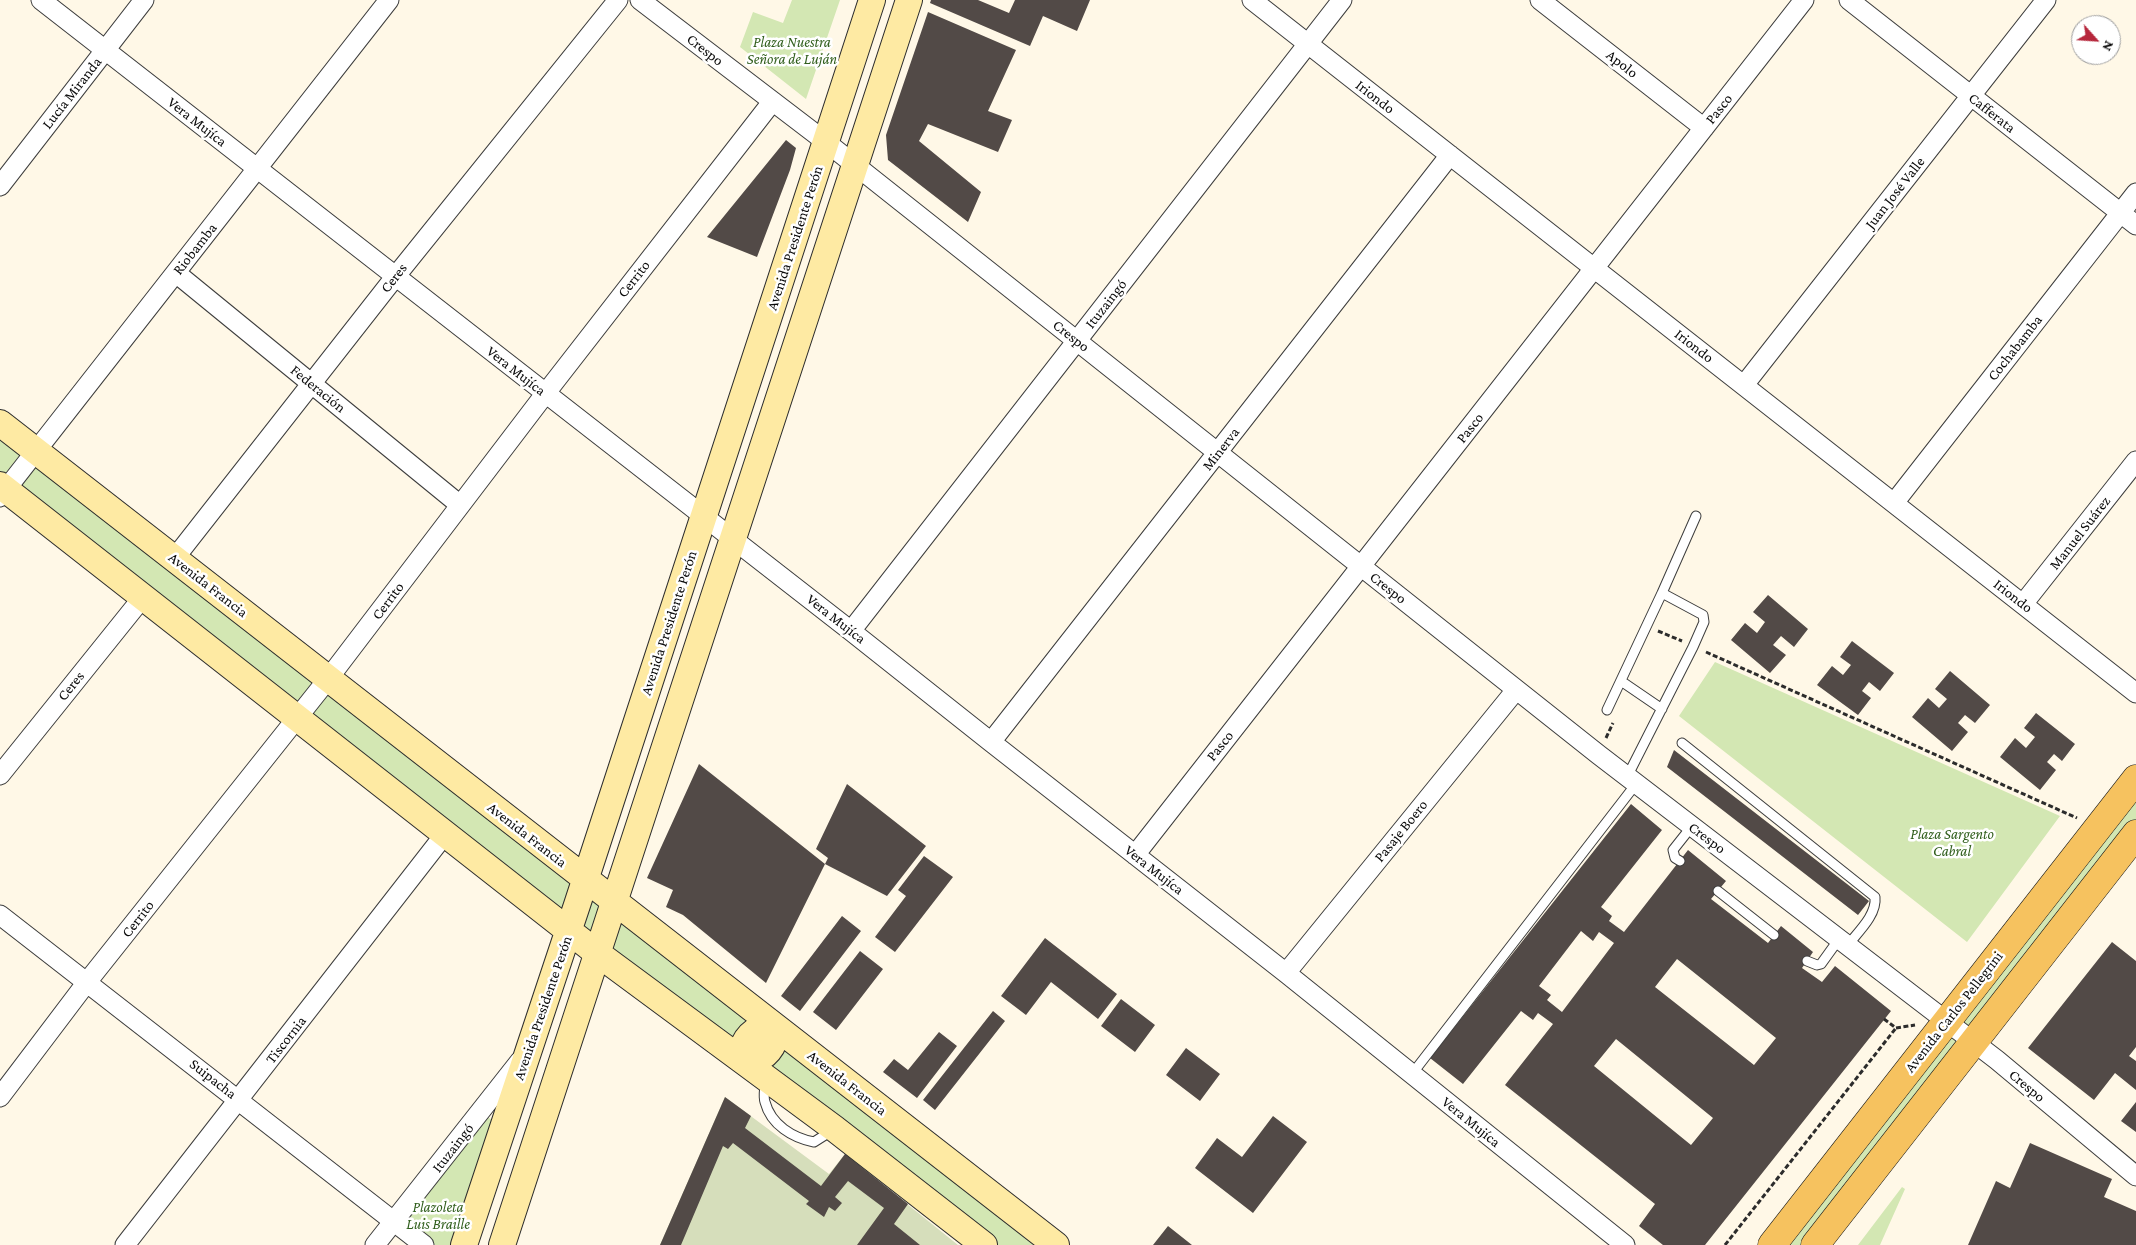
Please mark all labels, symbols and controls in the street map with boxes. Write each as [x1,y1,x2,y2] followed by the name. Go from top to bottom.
[2071,15,2121,65] north arrow
[683,30,727,70] street label: Crespo
[747,33,837,68] park label: Plaza Nuestra Señora de Luján
[2099,38,2118,54] text: N
[1603,46,1641,82] street label: Apolo
[38,53,106,133] street label: Lucía Miranda
[1352,76,1398,118] street label: Iriondo
[1965,89,2019,137] street label: Cafferata
[1702,90,1736,128] street label: Pasco
[164,93,230,151] street label: Vera Mujíca
[1861,153,1929,233] street label: Juan José Valle
[763,163,827,313] street label: Avenida Presidente Perón
[169,219,221,279] street label: Riobamba
[614,257,654,301] street label: Cerrito
[377,260,411,296] street label: Ceres
[1081,276,1131,332] street label: Ituzaingó
[1984,311,2046,385] street label: Cochabamba
[1049,316,1093,356] street label: Crespo
[1671,325,1717,367] street label: Iriondo
[483,342,549,400] street label: Vera Mujíca
[287,361,349,417] street label: Federación
[1453,409,1487,447] street label: Pasco
[1198,424,1244,474] street label: Minerva
[2046,493,2114,573] street label: Manuel Suárez
[165,548,251,622] street label: Avenida Francia
[637,548,701,698] street label: Avenida Presidente Perón
[1366,568,1410,608] street label: Crespo
[1990,575,2036,617] street label: Iriondo
[368,579,408,623] street label: Cerrito
[803,590,869,648] street label: Vera Mujíca
[54,668,88,704] street label: Ceres
[1203,727,1237,765] street label: Pasco
[1370,796,1432,866] street label: Pasaje Boero
[484,798,570,872] street label: Avenida Francia
[1685,818,1729,858] street label: Crespo
[1910,825,1994,860] park label: Plaza Sargento Cabral
[1121,841,1187,899] street label: Vera Mujíca
[118,897,158,941] street label: Cerrito
[510,934,576,1082] street label: Avenida Presidente Perón
[1901,948,2007,1076] street label: Avenida Carlos Pellegrini
[262,1012,310,1068] street label: Tiscornia
[804,1046,890,1120] street label: Avenida Francia
[186,1055,240,1103] street label: Suipacha
[2005,1066,2049,1106] street label: Crespo
[1438,1093,1504,1151] street label: Vera Mujíca
[428,1120,478,1176] street label: Ituzaingó
[406,1198,470,1233] park label: Plazoleta Luis Braille

